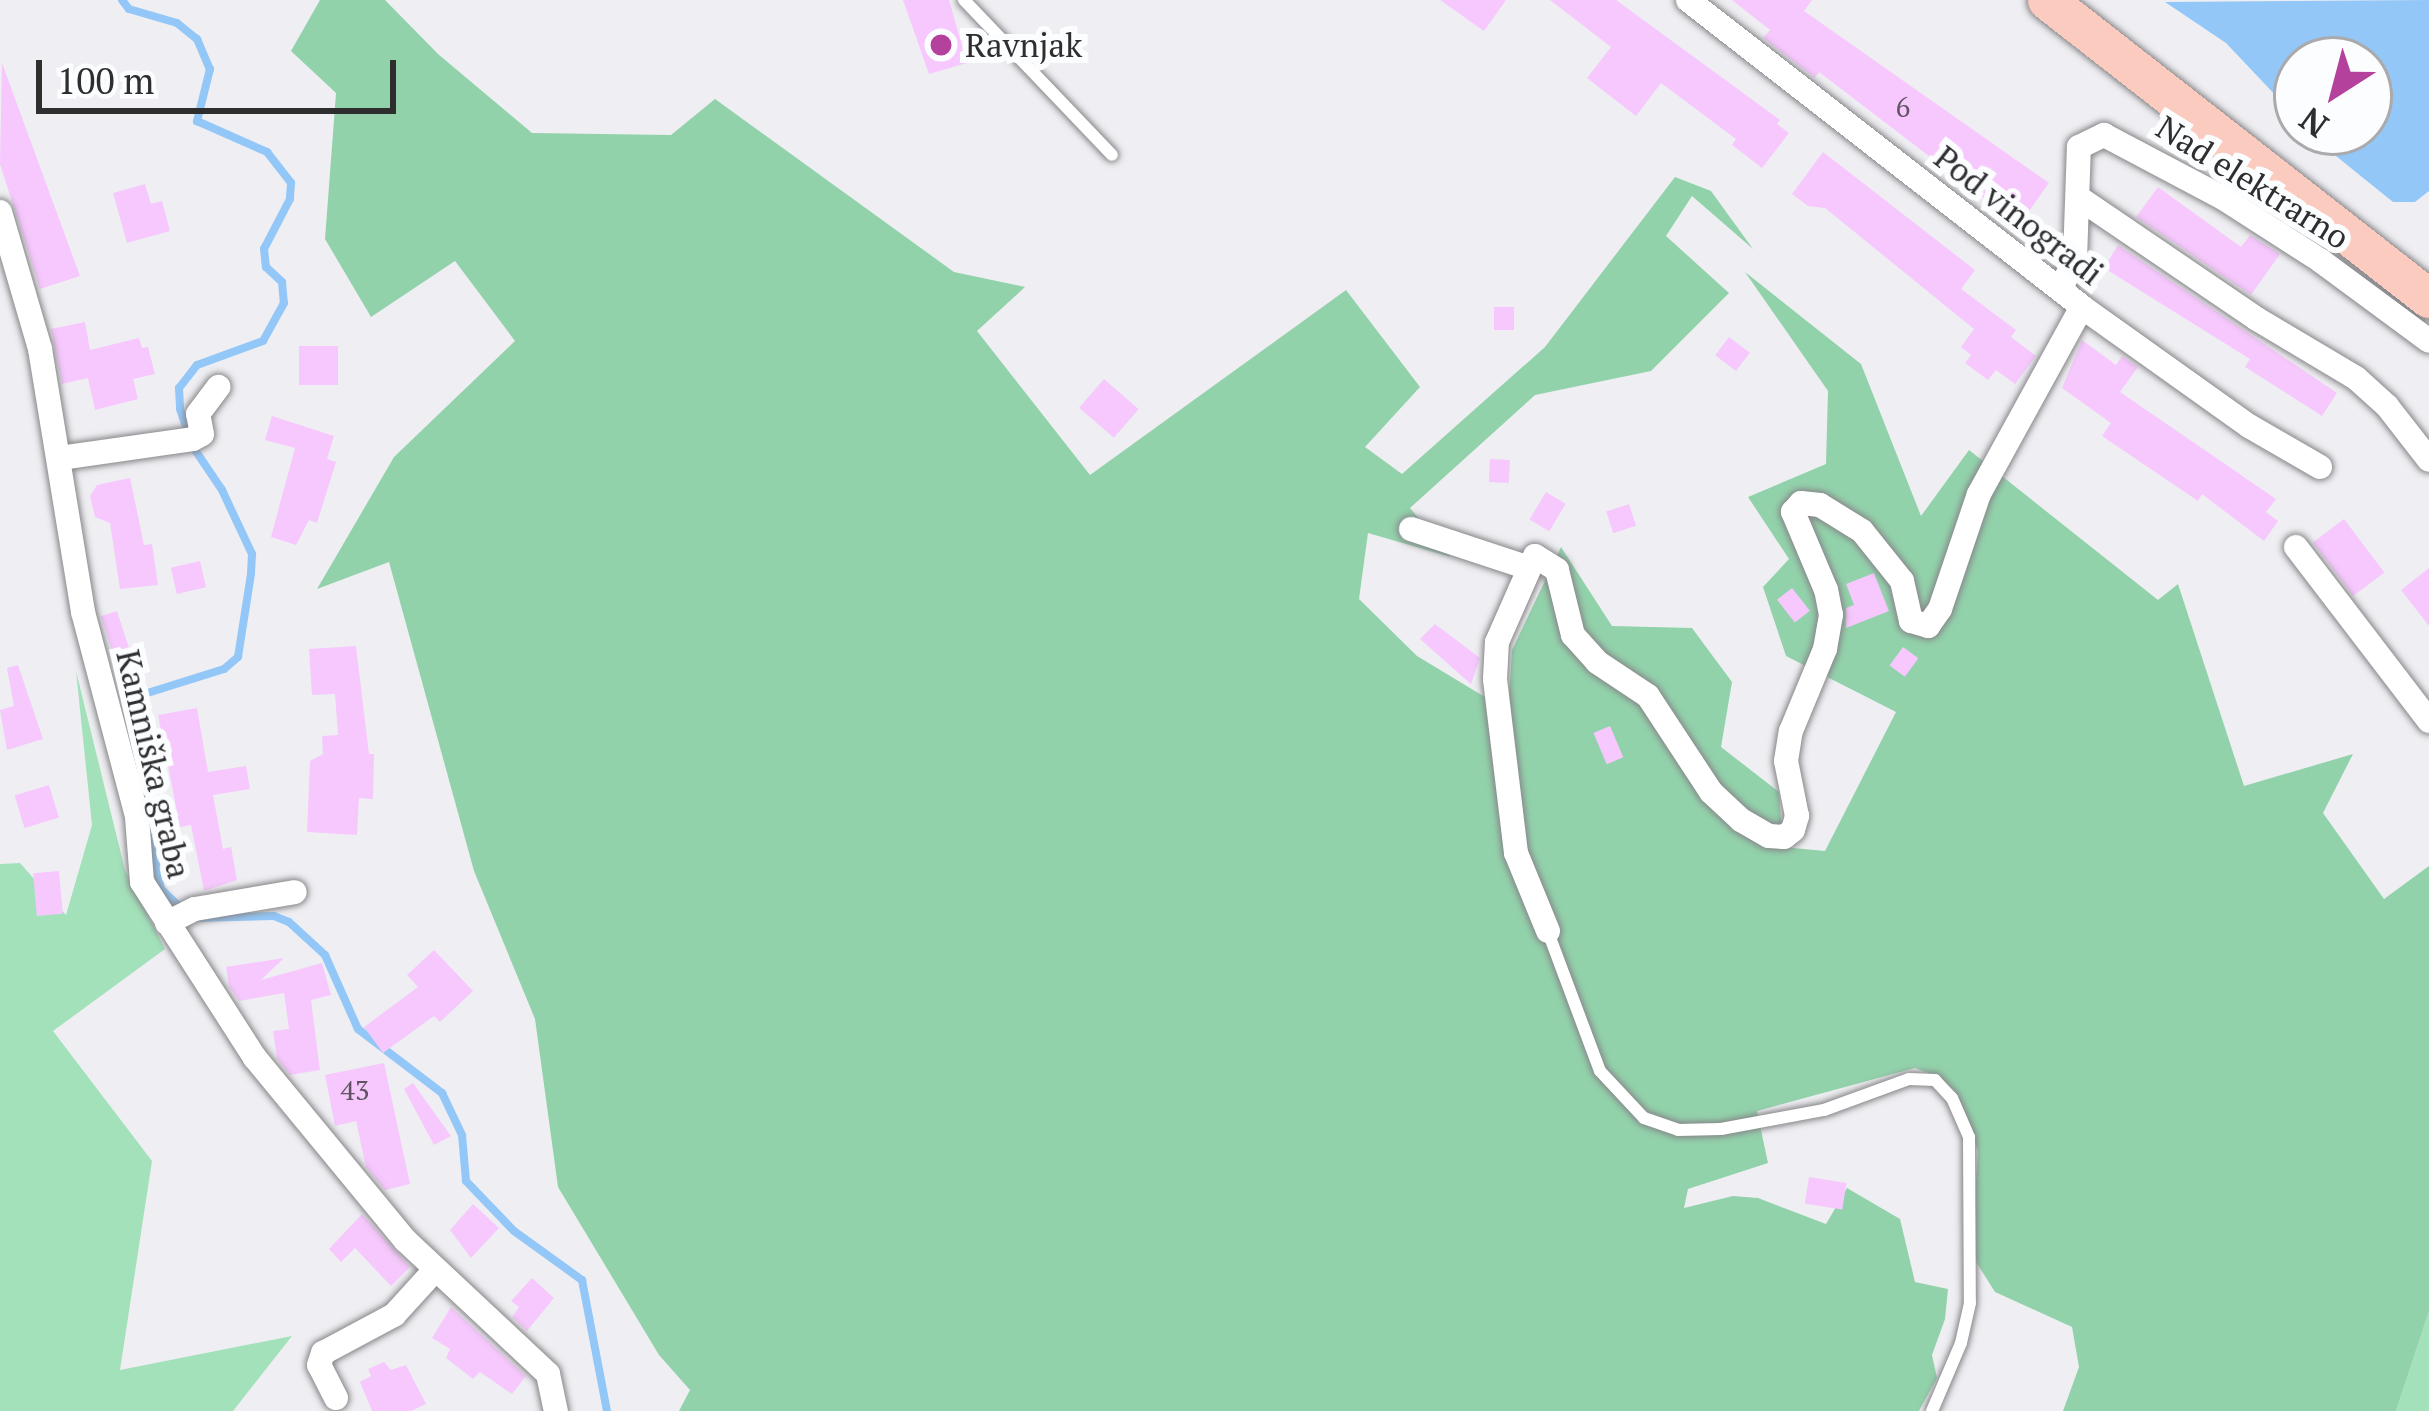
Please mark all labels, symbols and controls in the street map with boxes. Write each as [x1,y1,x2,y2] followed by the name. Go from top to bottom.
[965,25,1082,65] place label: Ravnjak
[928,32,954,58] marker: Ravnjak
[42,36,402,110] scale bar
[2273,36,2393,156] north arrow
[57,57,154,104] text: 100 m
[1896,92,1910,124] house number: 6
[2149,107,2357,257] street label: Nad elektrarno
[1927,137,2111,293] street label: Pod vinogradi
[108,646,200,882] street label: Kamniška graba
[341,1075,369,1107] house number: 43

